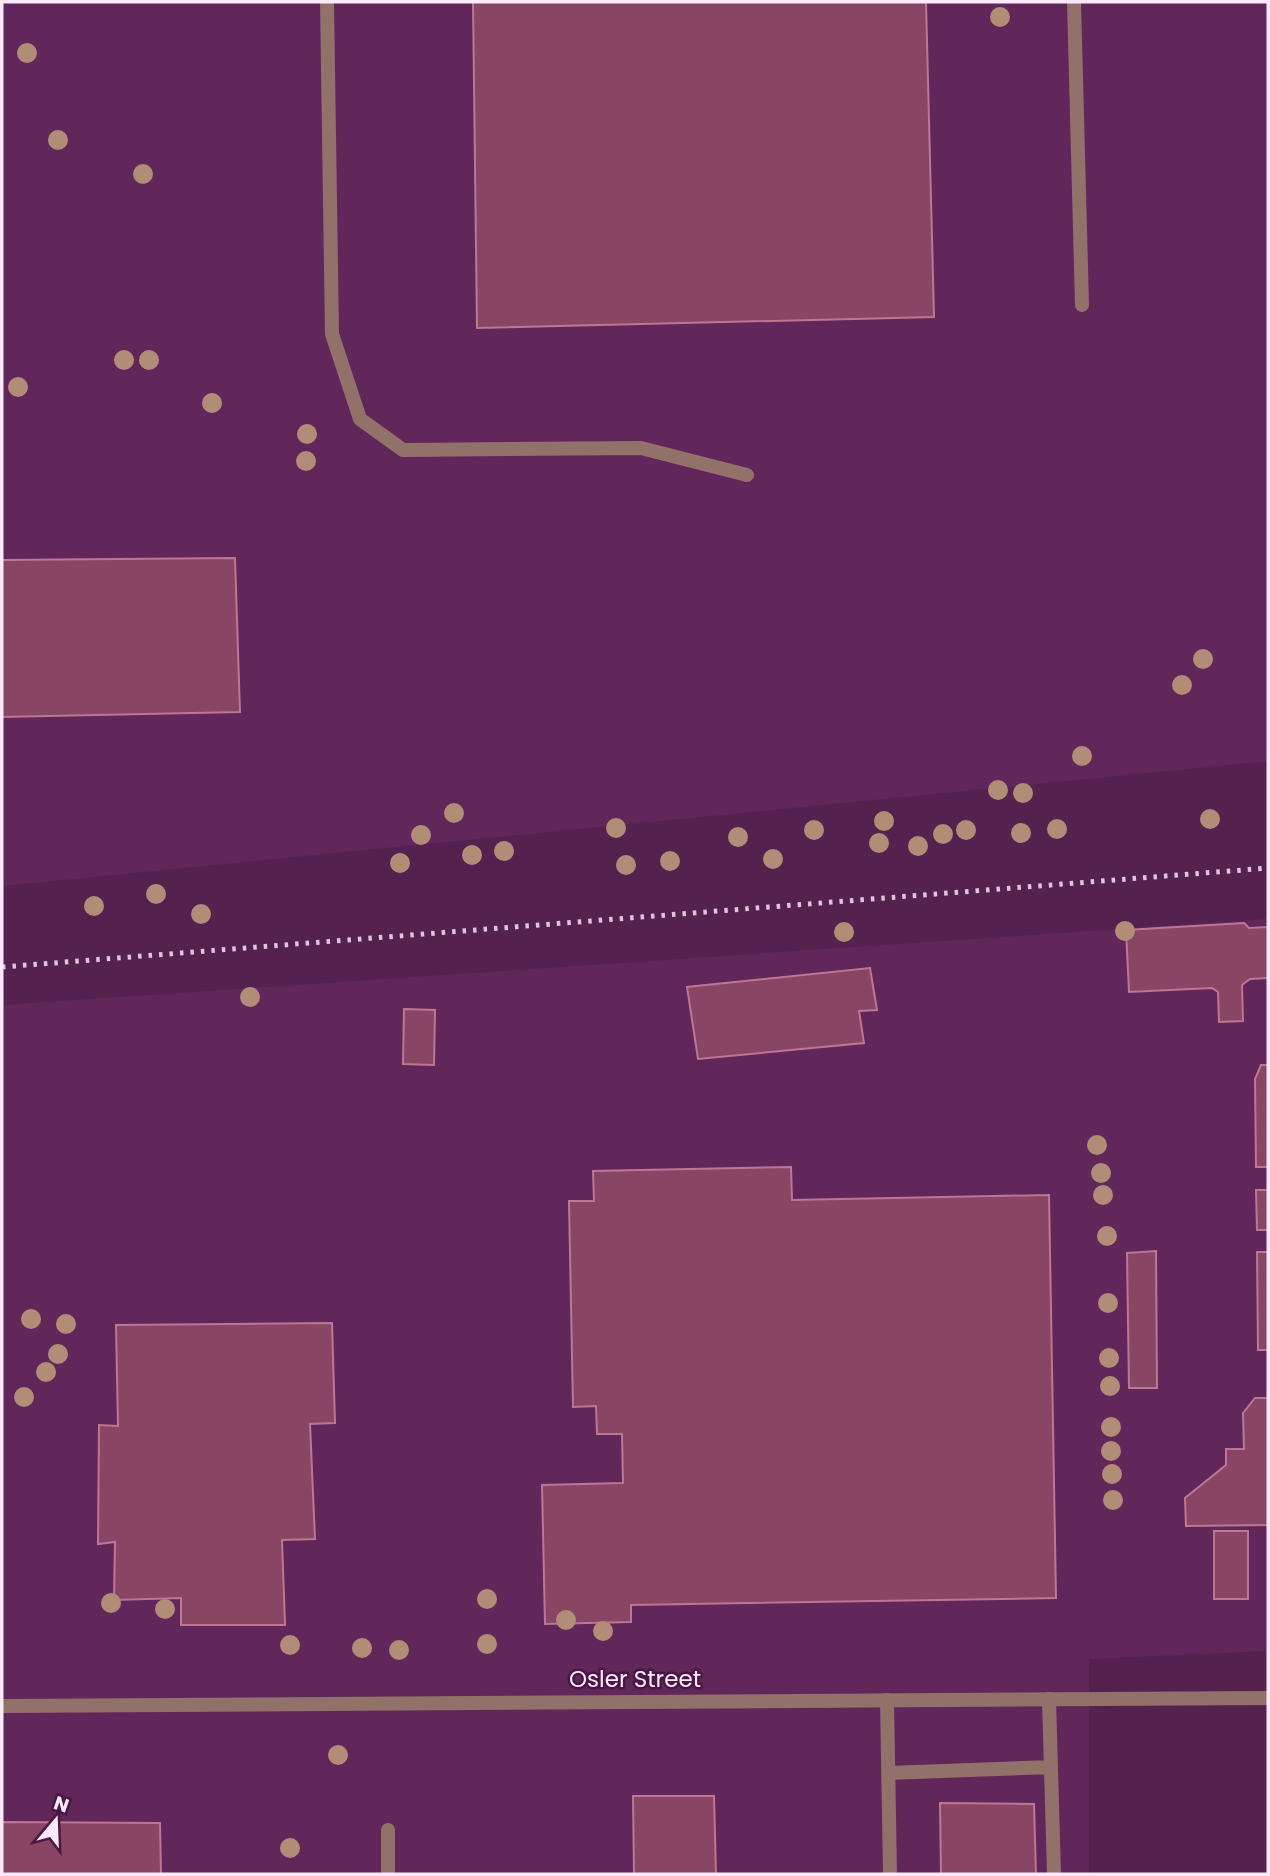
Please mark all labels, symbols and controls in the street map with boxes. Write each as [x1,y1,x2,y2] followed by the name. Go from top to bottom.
[569,1663,701,1695] street label: Osler Street
[21,1785,91,1855] north arrow
[50,1789,73,1819] text: N

